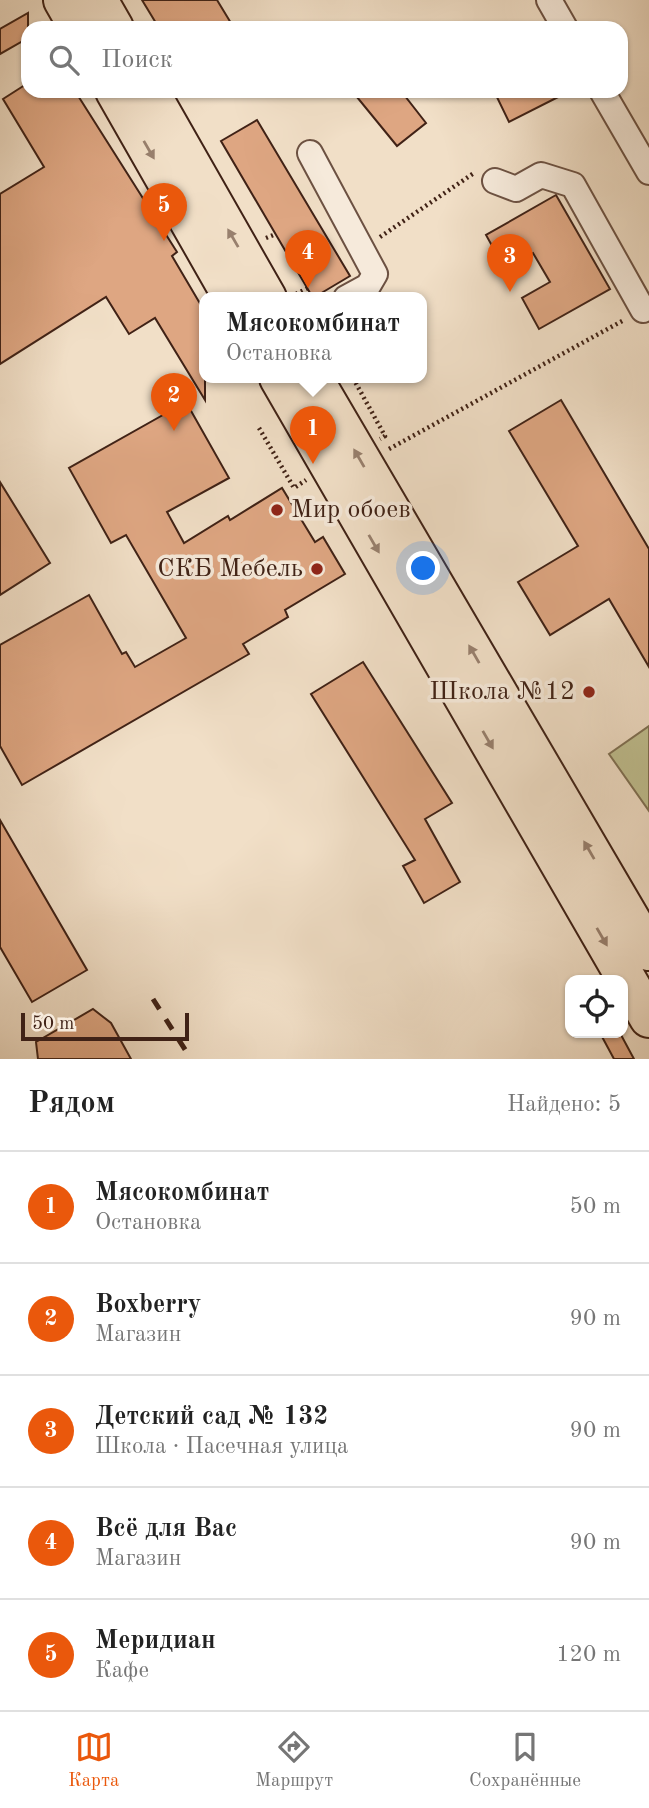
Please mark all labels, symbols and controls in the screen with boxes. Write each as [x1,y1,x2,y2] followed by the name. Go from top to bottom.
[21,21,628,98] search box
[45,41,83,79] icon: search
[101,47,173,73] text: Поиск
[143,141,155,160] one-way arrow
[141,183,187,241] pin: 5
[227,229,240,248] one-way arrow
[285,230,331,288] pin: 4
[487,234,533,292] pin: 3
[199,292,427,383] popup
[226,311,400,337] text: Мясокомбинат
[226,342,332,365] text: Остановка
[151,373,197,431] pin: 2
[290,406,336,464] pin: 1
[353,448,365,468] one-way arrow
[291,497,411,523] place label: Мир обоев
[269,502,285,518] marker: Мир обоев
[368,534,380,553] one-way arrow
[406,551,440,585] your location
[157,556,303,582] place label: СКБ Мебель
[309,561,325,577] marker: СКБ Мебель
[468,645,480,664] one-way arrow
[429,679,575,705] place label: Школа №12
[581,684,597,700] marker: Школа №12
[482,731,494,750] one-way arrow
[583,841,596,860] one-way arrow
[596,928,608,947] one-way arrow
[565,975,628,1038] map controls
[565,975,628,1038] button: locate
[21,1010,189,1042] scale bar
[32,1015,74,1034] text: 50 m
[28,1089,115,1119] text: Рядом
[507,1093,621,1116] text: Найдено: 5
[95,1180,269,1206] text: Мясокомбинат
[44,1195,58,1218] text: 1
[570,1195,621,1218] text: 50 m
[95,1211,201,1234] text: Остановка
[95,1292,201,1318] text: Boxberry
[44,1307,58,1330] text: 2
[570,1307,621,1330] text: 90 m
[95,1323,181,1346] text: Магазин
[95,1404,328,1430] text: Детский сад № 132
[44,1419,58,1442] text: 3
[570,1419,621,1442] text: 90 m
[95,1435,348,1458] text: Школа · Пасечная улица
[95,1516,237,1542] text: Всё для Вас
[44,1531,58,1554] text: 4
[570,1531,621,1554] text: 90 m
[95,1547,181,1570] text: Магазин
[95,1628,216,1654] text: Меридиан
[44,1643,58,1666] text: 5
[556,1643,621,1666] text: 120 m
[95,1659,149,1682] text: Кафе
[68,1728,119,1793] tab: Карта
[255,1728,333,1793] tab: Маршрут
[469,1728,581,1793] tab: Сохранённые

